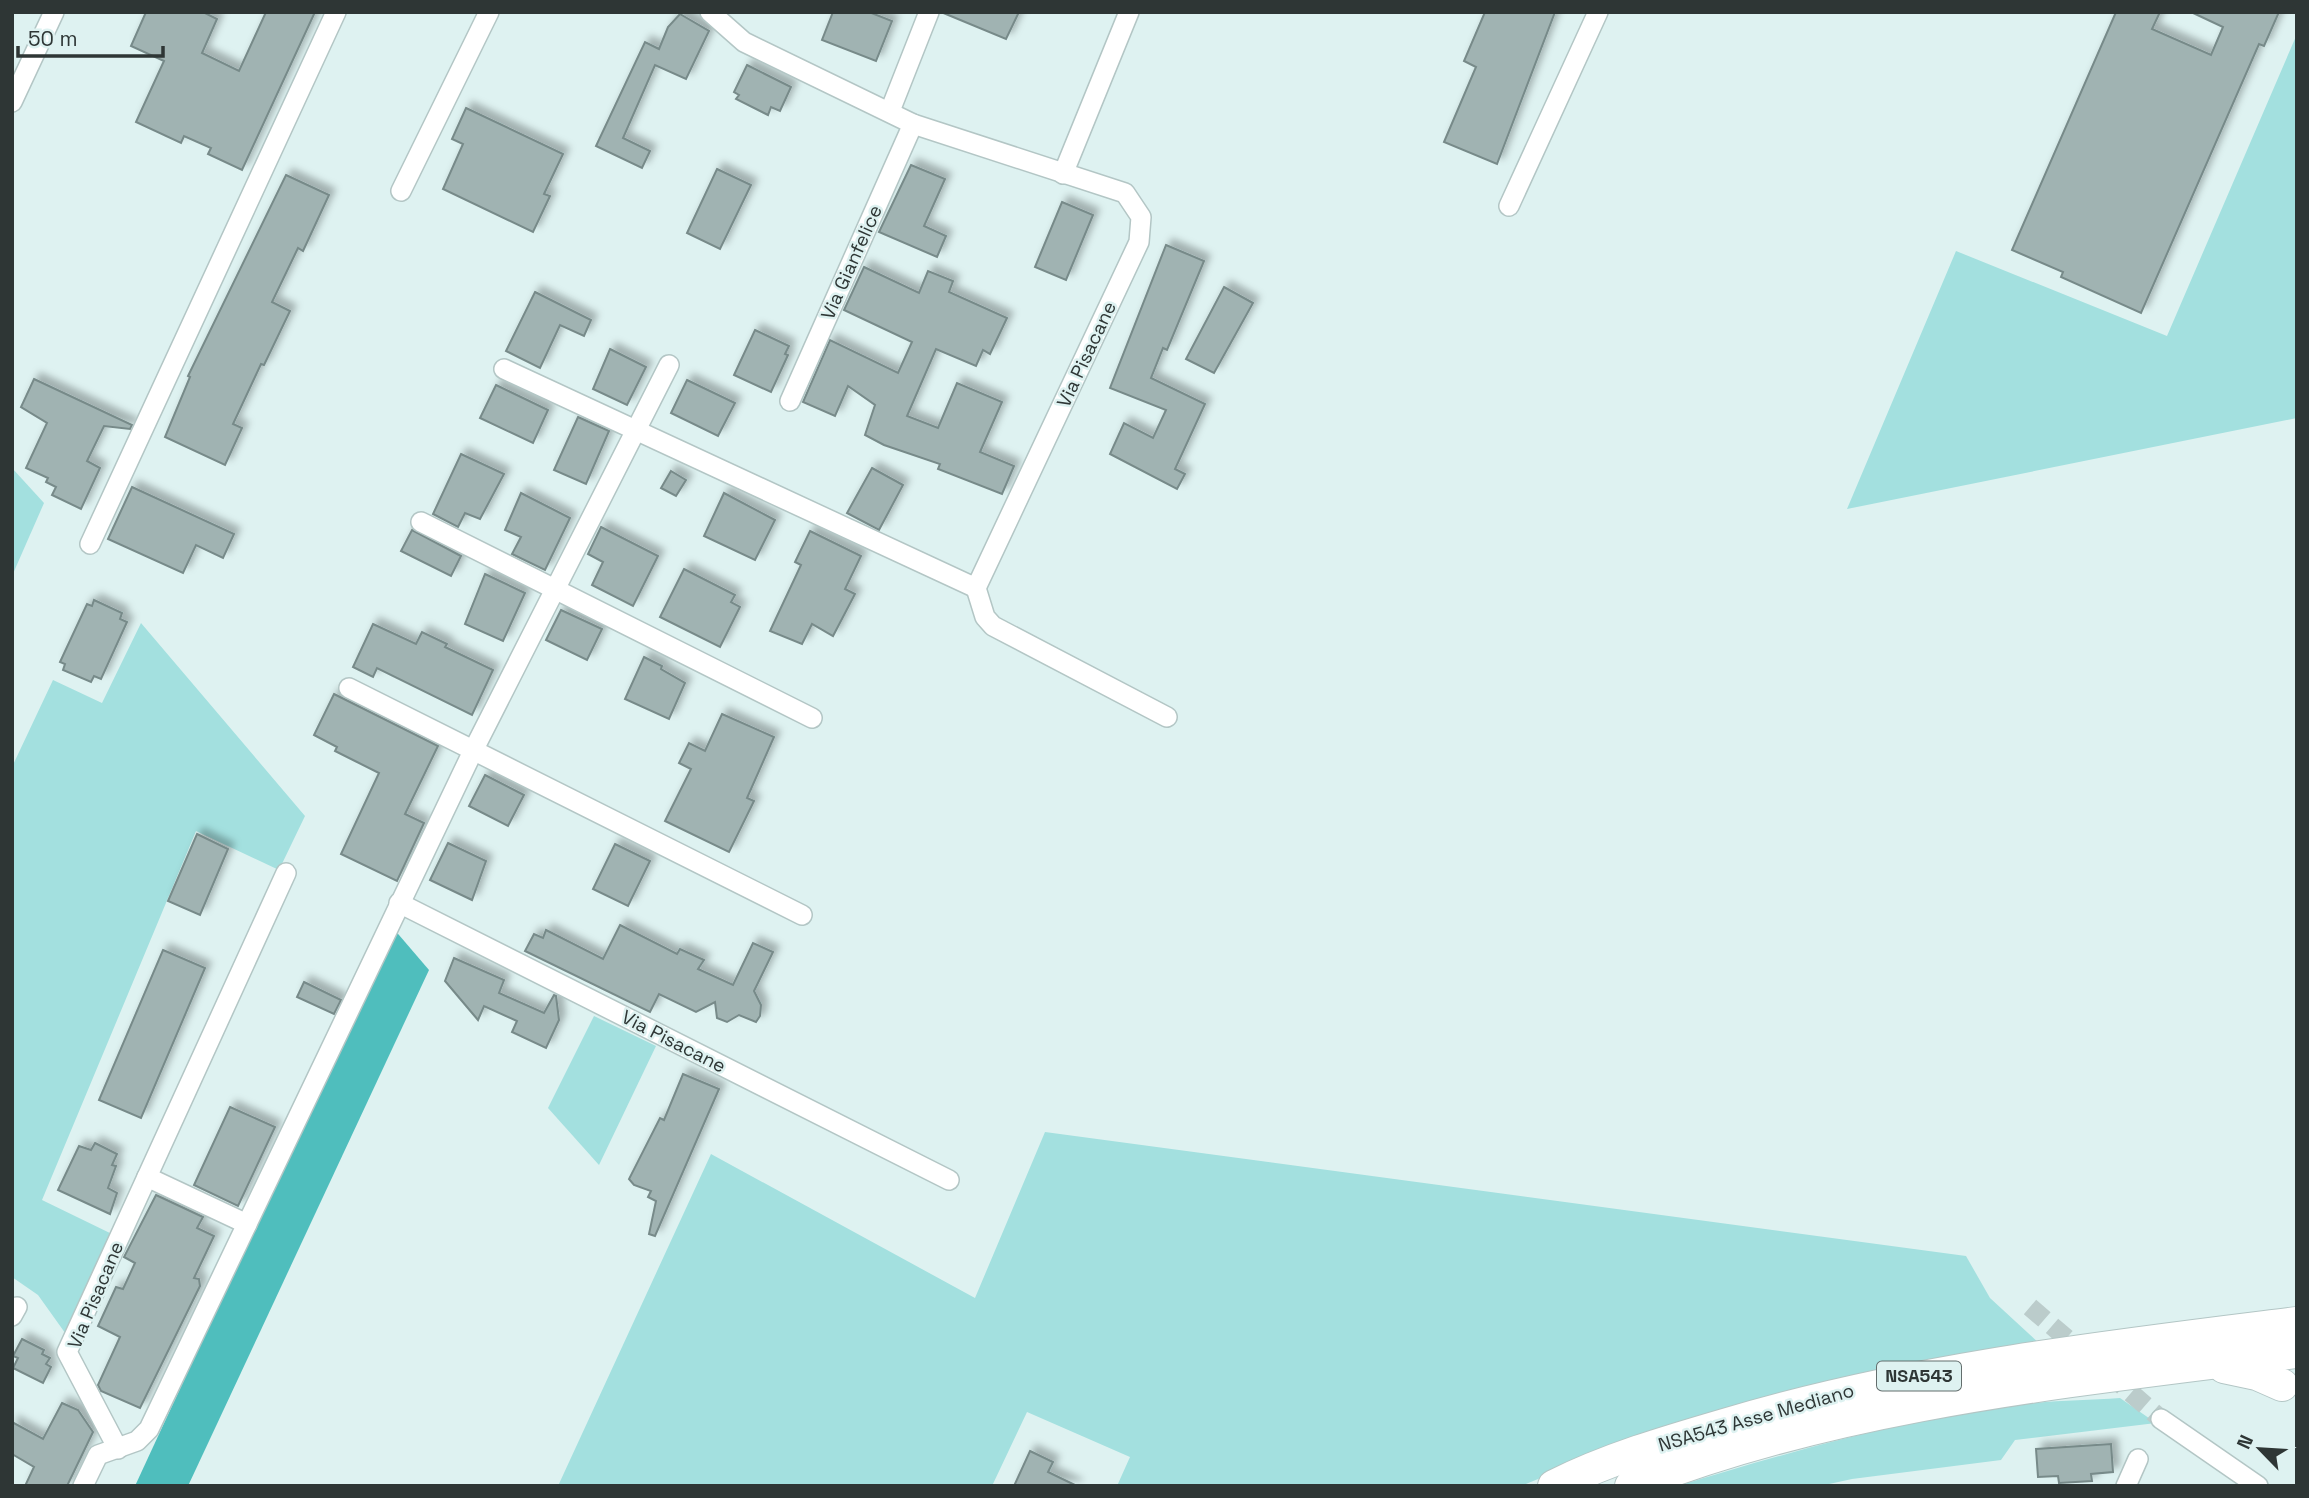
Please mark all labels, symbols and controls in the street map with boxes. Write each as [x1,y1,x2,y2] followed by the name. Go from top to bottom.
[18,14,163,58] scale bar
[28,25,78,52] text: 50 m
[815,201,888,323] street label: Via Gianfelice
[1051,297,1122,411] street label: Via Pisacane
[617,1004,730,1078] street label: Via Pisacane
[62,1238,129,1353] street label: Via Pisacane
[1877,1362,1961,1391] road number: NSA543
[1655,1378,1857,1457] street label: NSA543 Asse Mediano
[2225,1414,2295,1484] north arrow
[2231,1431,2259,1453] text: N

